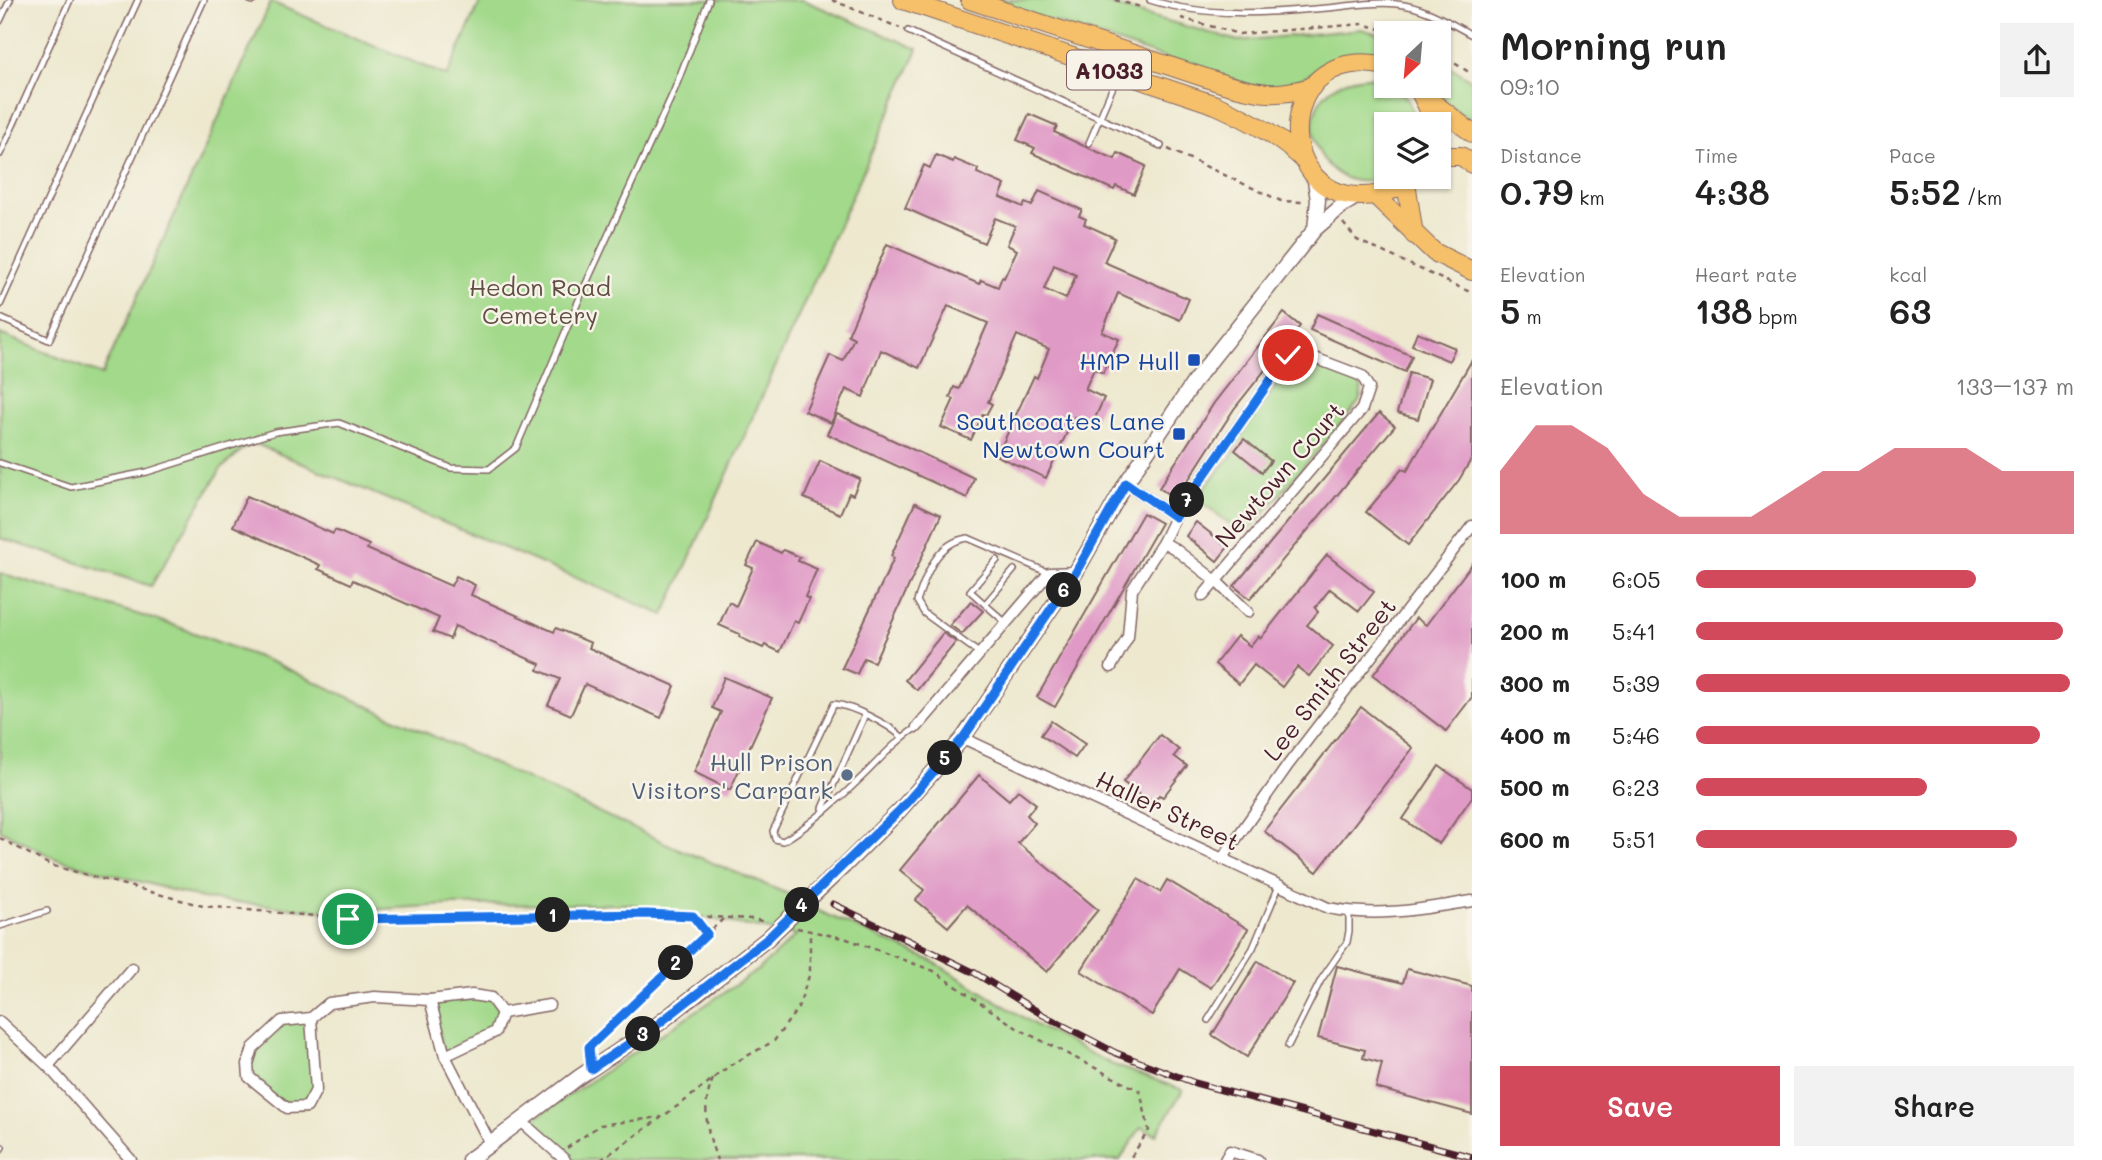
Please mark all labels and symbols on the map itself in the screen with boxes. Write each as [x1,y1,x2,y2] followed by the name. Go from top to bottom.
[1374,21,1451,98] north arrow
[1067,50,1151,90] road number: A1033
[469,271,611,330] park label: Hedon Road Cemetery
[1258,325,1318,385] pin
[1079,345,1180,376] place label: HMP Hull
[1186,352,1202,368] marker: HMP Hull
[1207,395,1351,553] street label: Newtown Court
[956,405,1165,464] place label: Southcoates Lane Newtown Court
[1171,426,1187,442] marker: Southcoates Lane Newtown Court
[1170,482,1204,518] pin: 7
[1046,572,1082,608] pin: 6
[1256,591,1402,767] street label: Lee Smith Street
[928,740,962,776] pin: 5
[631,746,833,805] place label: Hull Prison Visitors' Carpark
[1091,763,1245,857] street label: Haller Street
[839,767,855,783] marker: Hull Prison Visitors' Carpark
[784,888,820,922] pin: 4
[318,889,378,949] pin
[536,898,570,932] pin: 1
[658,946,694,981] pin: 2
[626,1016,660,1052] pin: 3

